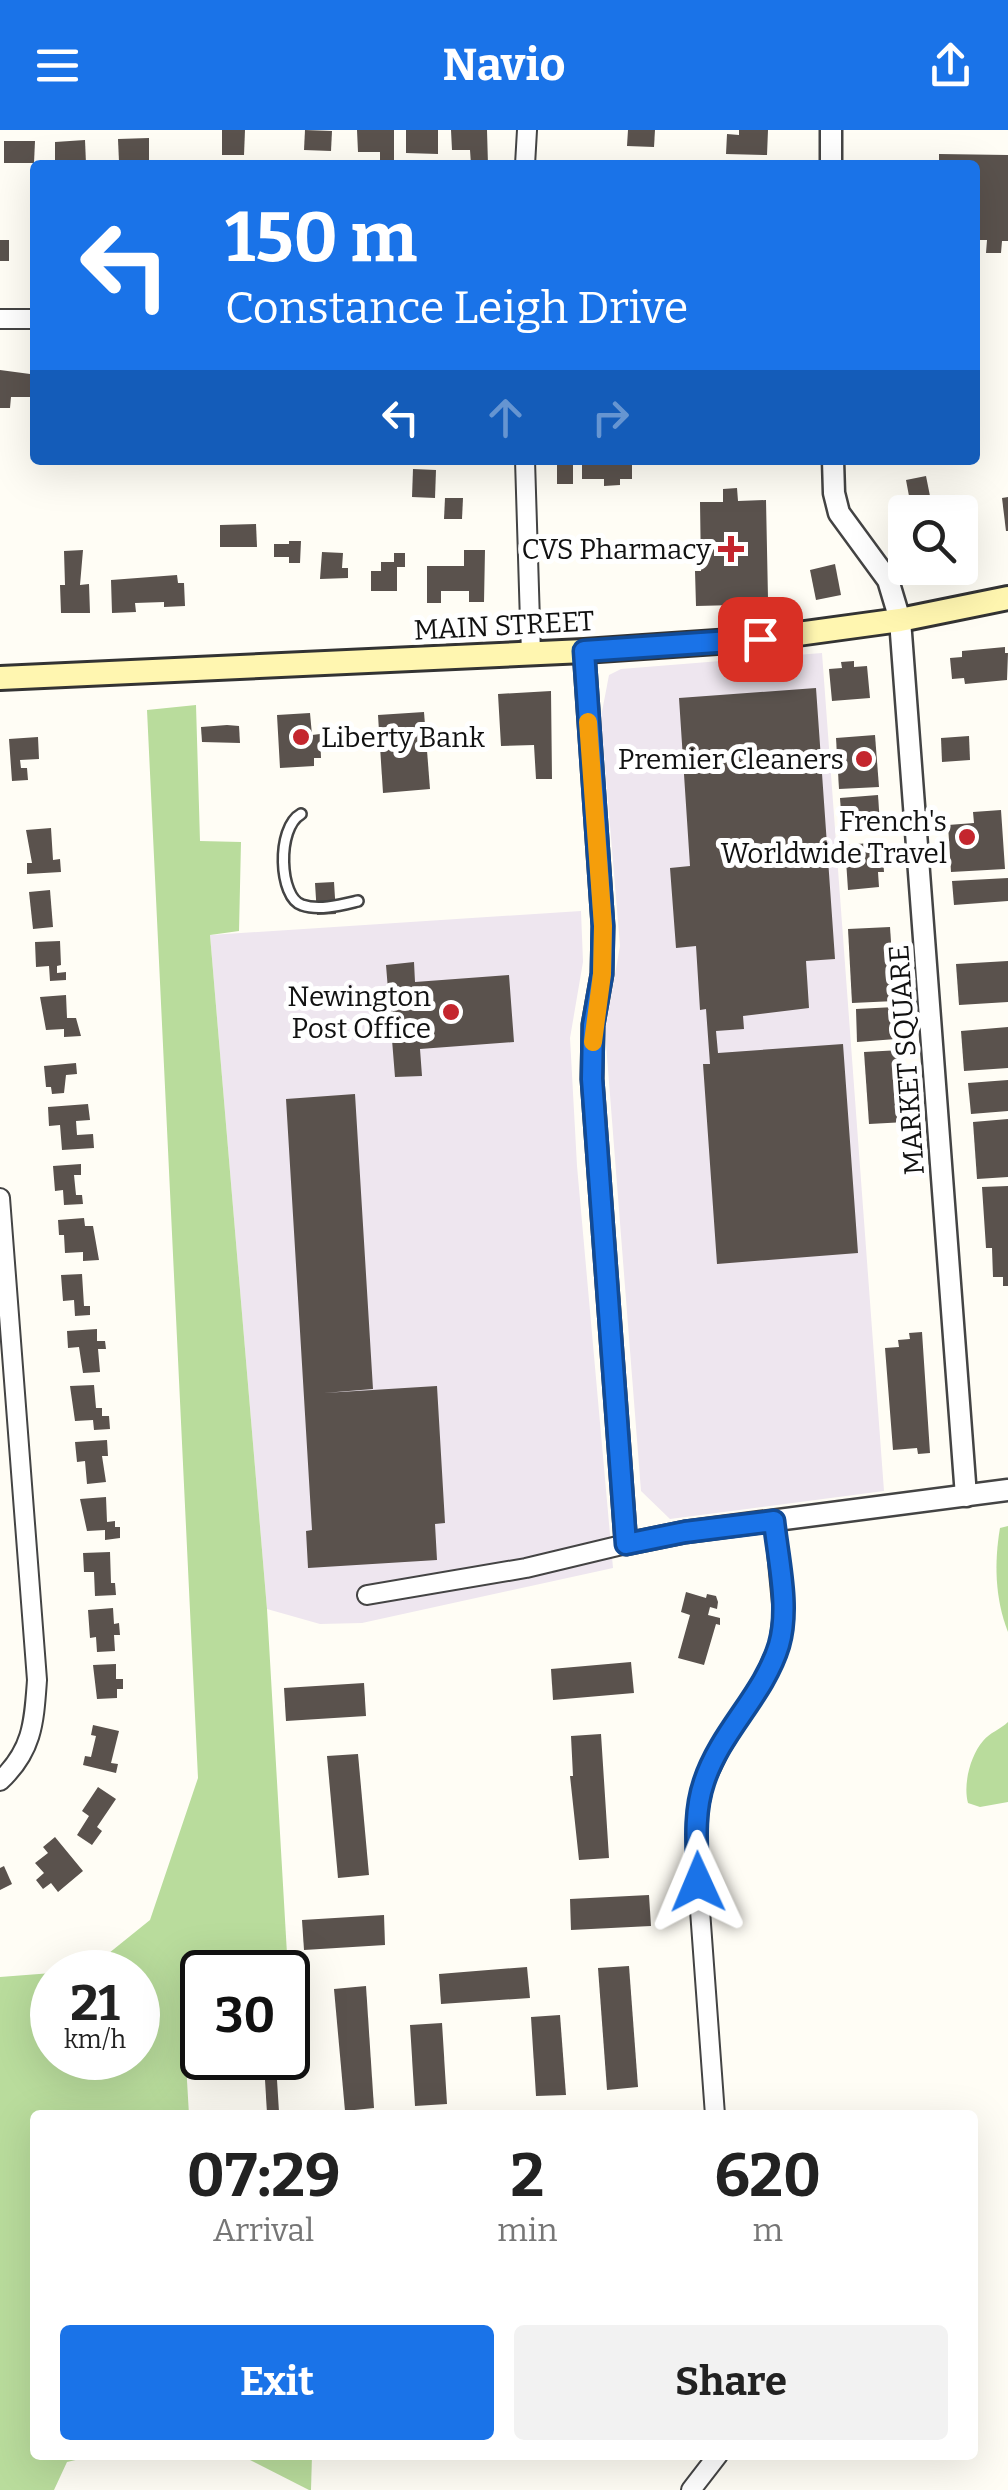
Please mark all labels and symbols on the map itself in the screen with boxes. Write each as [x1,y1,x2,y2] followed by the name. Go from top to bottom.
[521,533,711,566] place label: CVS Pharmacy
[720,538,742,560] marker: CVS Pharmacy
[718,597,803,682] pin
[413,604,595,647] street label: MAIN STREET
[321,721,485,754] place label: Liberty Bank
[290,726,312,748] marker: Liberty Bank
[618,743,844,776] place label: Premier Cleaners
[853,748,875,770] marker: Premier Cleaners
[721,805,947,870] place label: French's Worldwide Travel
[956,826,978,848] marker: French's Worldwide Travel
[882,944,931,1176] street label: MARKET SQUARE
[287,980,431,1045] place label: Newington Post Office
[440,1001,462,1023] marker: Newington Post Office
[646,1830,750,1934] position arrow
[180,1950,310,2080] speed limit sign: 30

